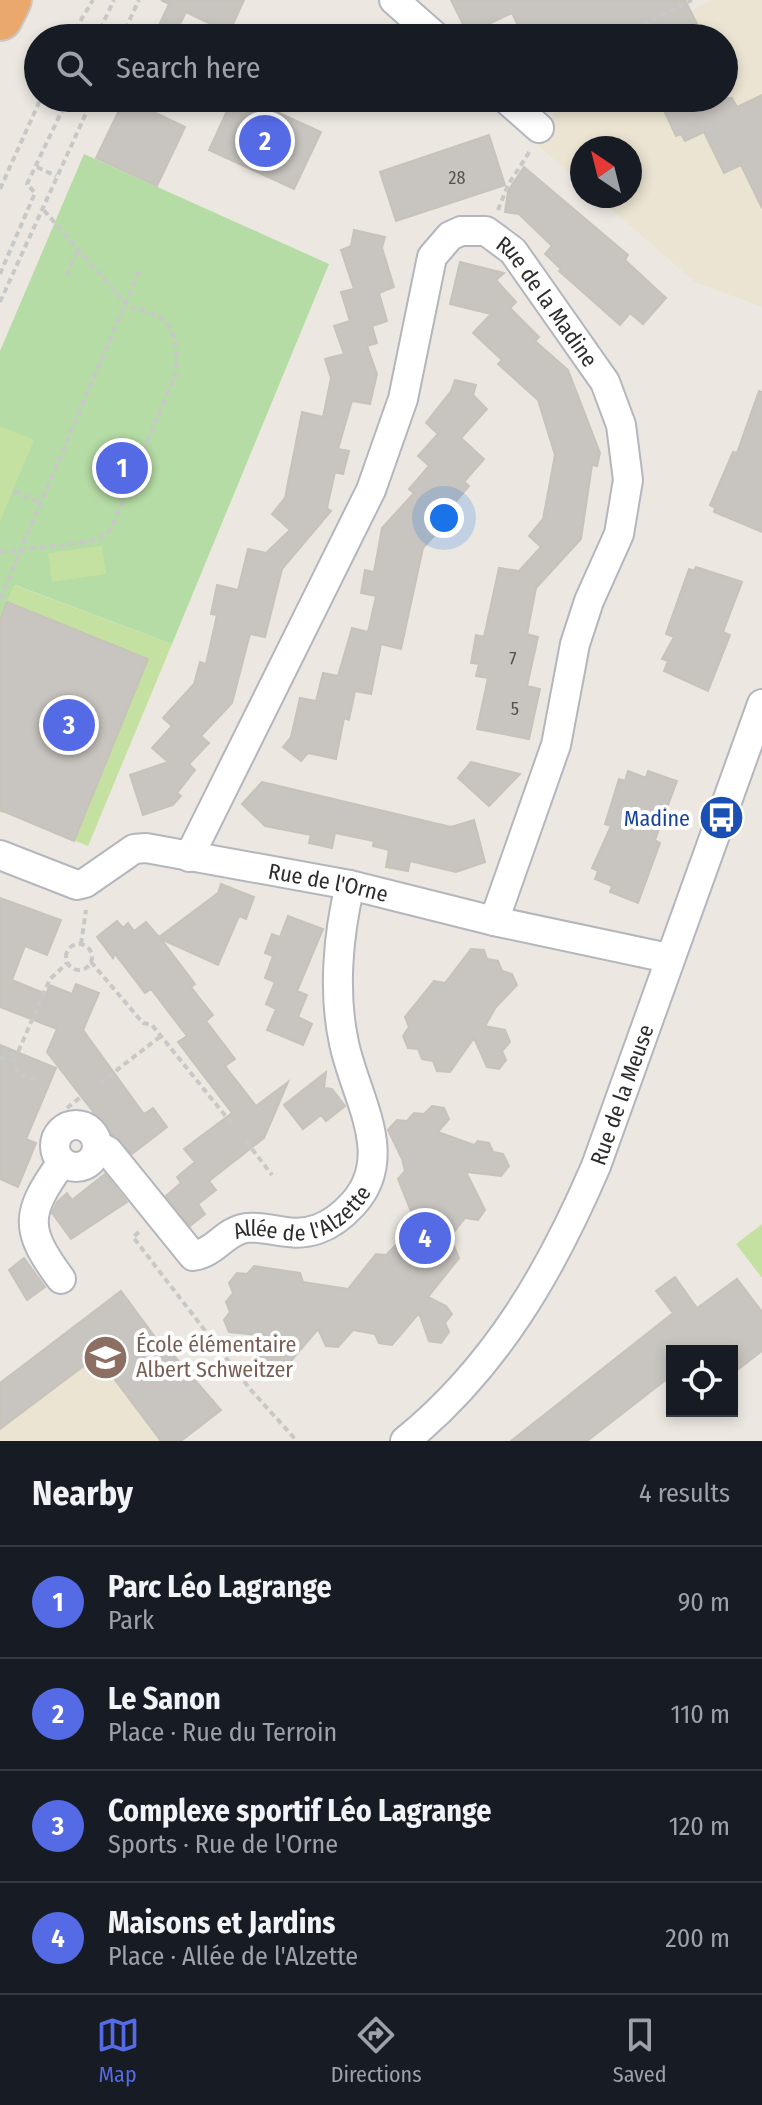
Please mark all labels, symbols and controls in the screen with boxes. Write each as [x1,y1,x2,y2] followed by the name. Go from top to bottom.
[24,24,738,112] search box
[52,46,96,90] icon: search
[116,50,261,86] text: Search here
[239,111,291,171] pin: 2
[570,136,642,208] north arrow
[449,167,465,189] house number: 28
[491,230,603,372] street label: Rue de la Madine
[96,438,148,498] pin: 1
[424,498,464,538] your location
[509,648,517,670] house number: 7
[43,695,95,755] pin: 3
[511,698,519,720] house number: 5
[697,794,745,842] bus stop icon: Madine
[624,805,690,832] place label: Madine
[266,857,391,908] street label: Rue de l'Orne
[584,1021,660,1169] street label: Rue de la Meuse
[229,1181,377,1247] street label: Allée de l'Alzette
[399,1208,451,1268] pin: 4
[136,1331,296,1383] place label: École élémentaire Albert Schweitzer
[81,1333,129,1381] school or university icon: École élémentaire Albert Schweitzer
[666,1345,738,1417] map controls
[666,1345,738,1417] button: locate
[32,1473,133,1514] text: Nearby
[639,1478,730,1509] text: 4 results
[108,1569,332,1605] text: Parc Léo Lagrange
[53,1587,64,1618] text: 1
[678,1587,730,1618] text: 90 m
[108,1605,154,1636] text: Park
[108,1681,221,1717] text: Le Sanon
[52,1699,64,1730] text: 2
[670,1699,730,1730] text: 110 m
[108,1717,337,1748] text: Place · Rue du Terroin
[108,1793,492,1829] text: Complexe sportif Léo Lagrange
[52,1811,64,1842] text: 3
[669,1811,730,1842] text: 120 m
[108,1829,338,1860] text: Sports · Rue de l'Orne
[108,1905,335,1941] text: Maisons et Jardins
[51,1923,65,1954] text: 4
[665,1923,730,1954] text: 200 m
[108,1941,358,1972] text: Place · Allée de l'Alzette
[96,2013,140,2088] tab: Map
[331,2013,422,2088] tab: Directions
[613,2013,666,2088] tab: Saved

